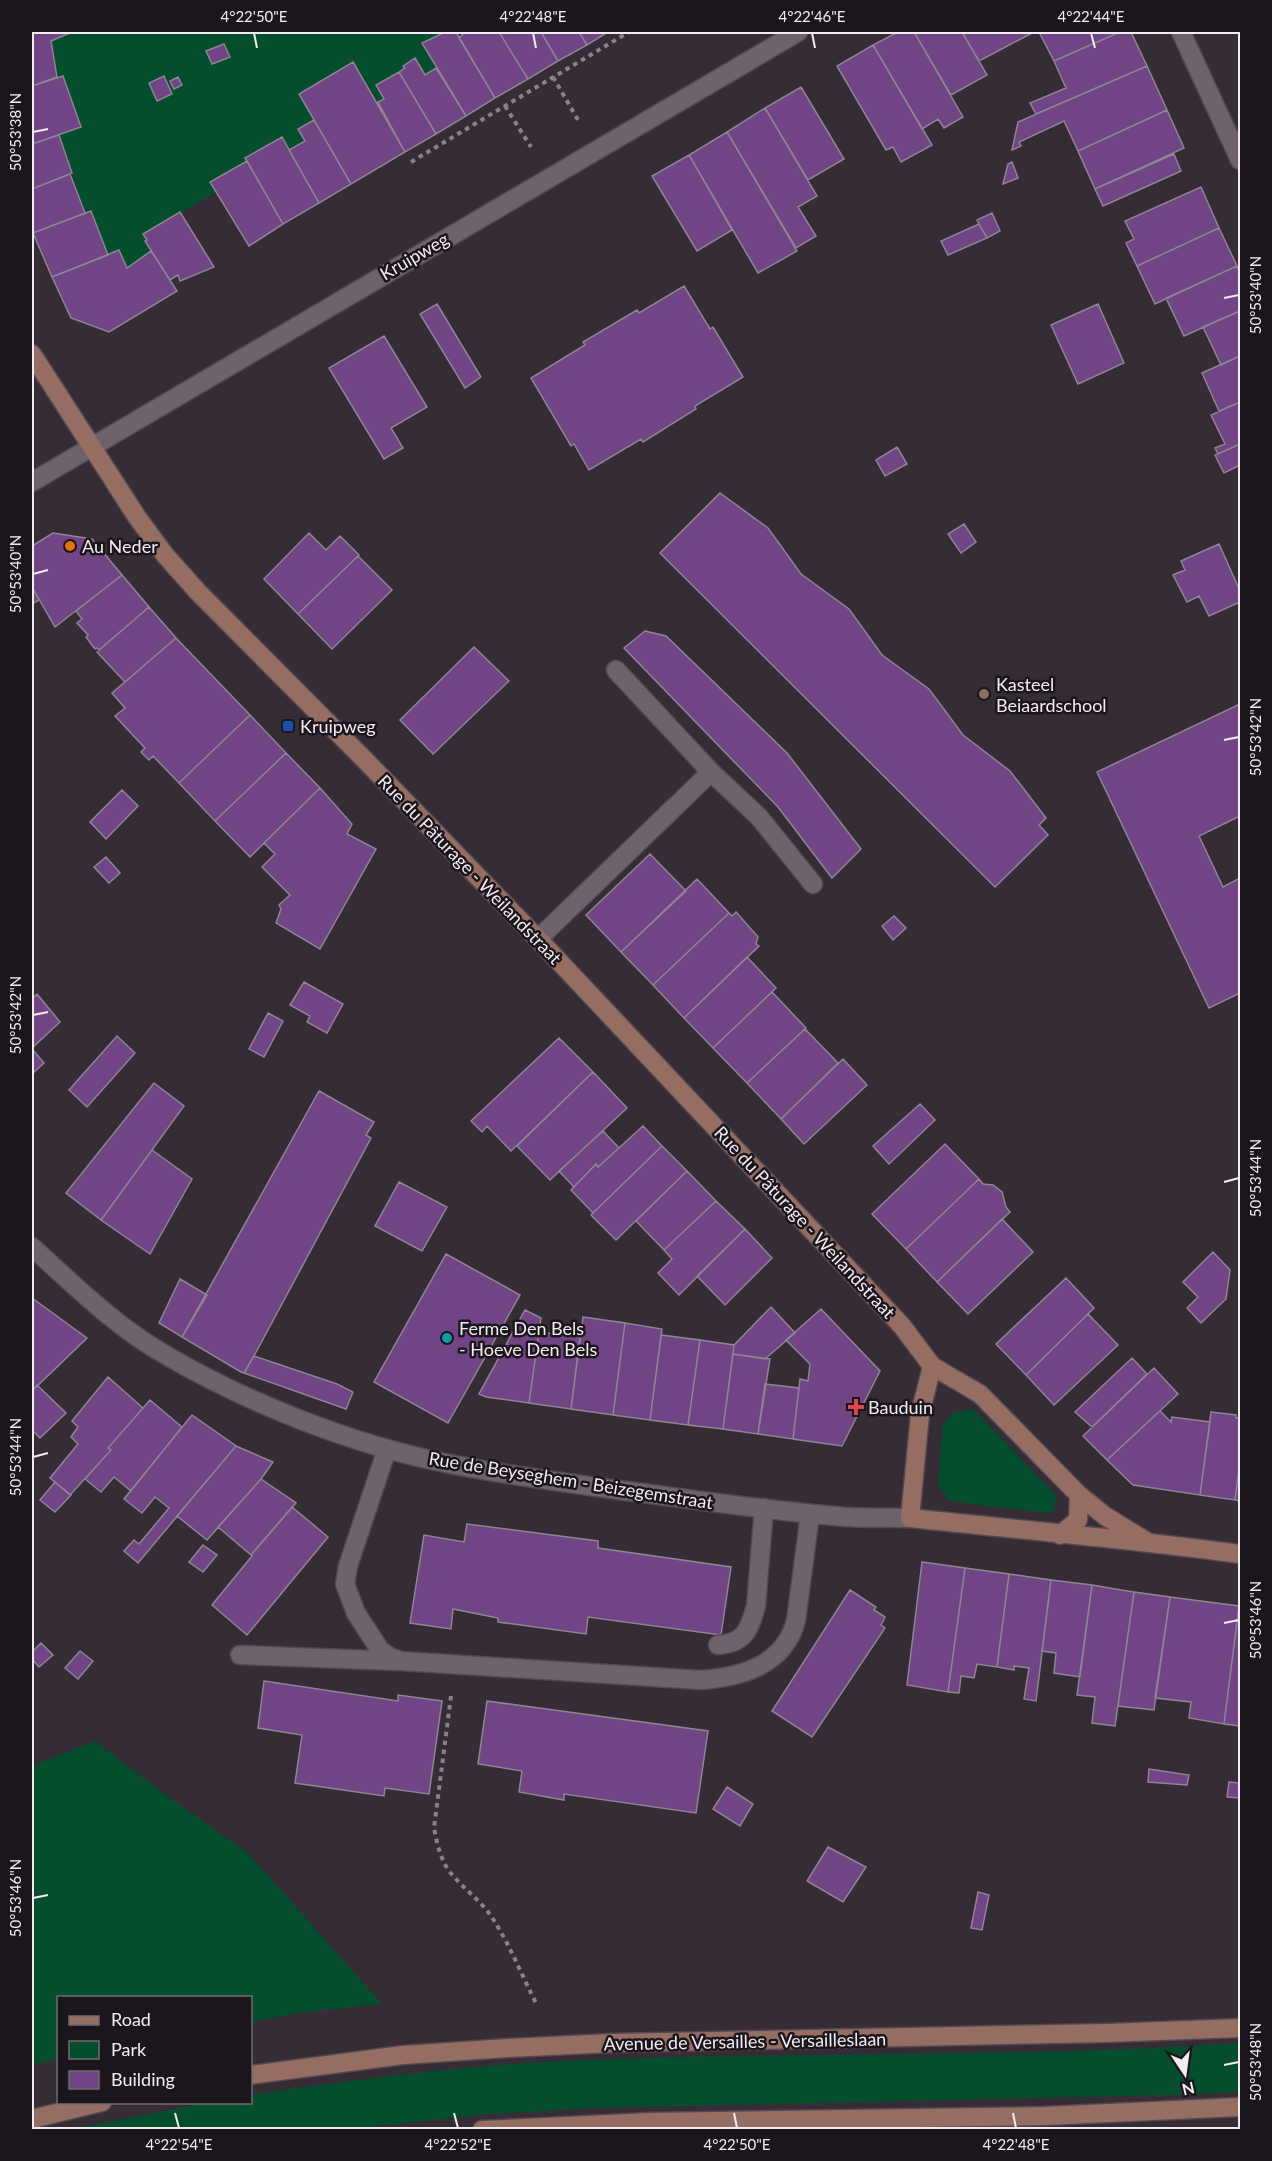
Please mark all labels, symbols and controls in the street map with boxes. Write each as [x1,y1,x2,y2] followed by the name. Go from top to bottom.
[221,7,288,25] text: 4°22'50"E
[500,7,567,25] text: 4°22'48"E
[779,7,846,25] text: 4°22'46"E
[1058,7,1125,25] text: 4°22'44"E
[6,93,24,171] text: 50°53'38"N
[376,228,452,284] street label: Kruipweg
[1246,256,1264,334] text: 50°53'40"N
[6,535,24,613] text: 50°53'40"N
[82,535,158,557] place label: Au Neder
[63,539,77,553] marker: Au Neder
[996,673,1107,716] place label: Kasteel Beiaardschool
[977,687,991,701] marker: Kasteel Beiaardschool
[1246,698,1264,776] text: 50°53'42"N
[300,715,376,737] place label: Kruipweg
[281,719,295,733] marker: Kruipweg
[374,770,567,969] street label: Rue du Pâturage - Weilandstraat
[6,976,24,1054] text: 50°53'42"N
[710,1121,900,1323] street label: Rue du Pâturage - Weilandstraat
[1246,1139,1264,1217] text: 50°53'44"N
[459,1317,597,1360] place label: Ferme Den Bels - Hoeve Den Bels
[440,1331,454,1345] marker: Ferme Den Bels - Hoeve Den Bels
[868,1396,933,1418] place label: Bauduin
[849,1400,863,1414] marker: Bauduin
[6,1418,24,1496] text: 50°53'44"N
[427,1447,715,1513] street label: Rue de Beyseghem - Beizegemstraat
[1246,1581,1264,1659] text: 50°53'46"N
[6,1859,24,1937] text: 50°53'46"N
[57,1996,252,2104] legend
[111,2008,151,2030] text: Road
[1246,2023,1264,2101] text: 50°53'48"N
[604,2028,886,2054] street label: Avenue de Versailles - Versailleslaan
[111,2038,147,2060] text: Park
[1155,2044,1215,2104] north arrow
[111,2068,175,2090] text: Building
[1180,2078,1197,2100] text: N
[146,2135,213,2153] text: 4°22'54"E
[425,2135,492,2153] text: 4°22'52"E
[704,2135,771,2153] text: 4°22'50"E
[983,2135,1050,2153] text: 4°22'48"E

